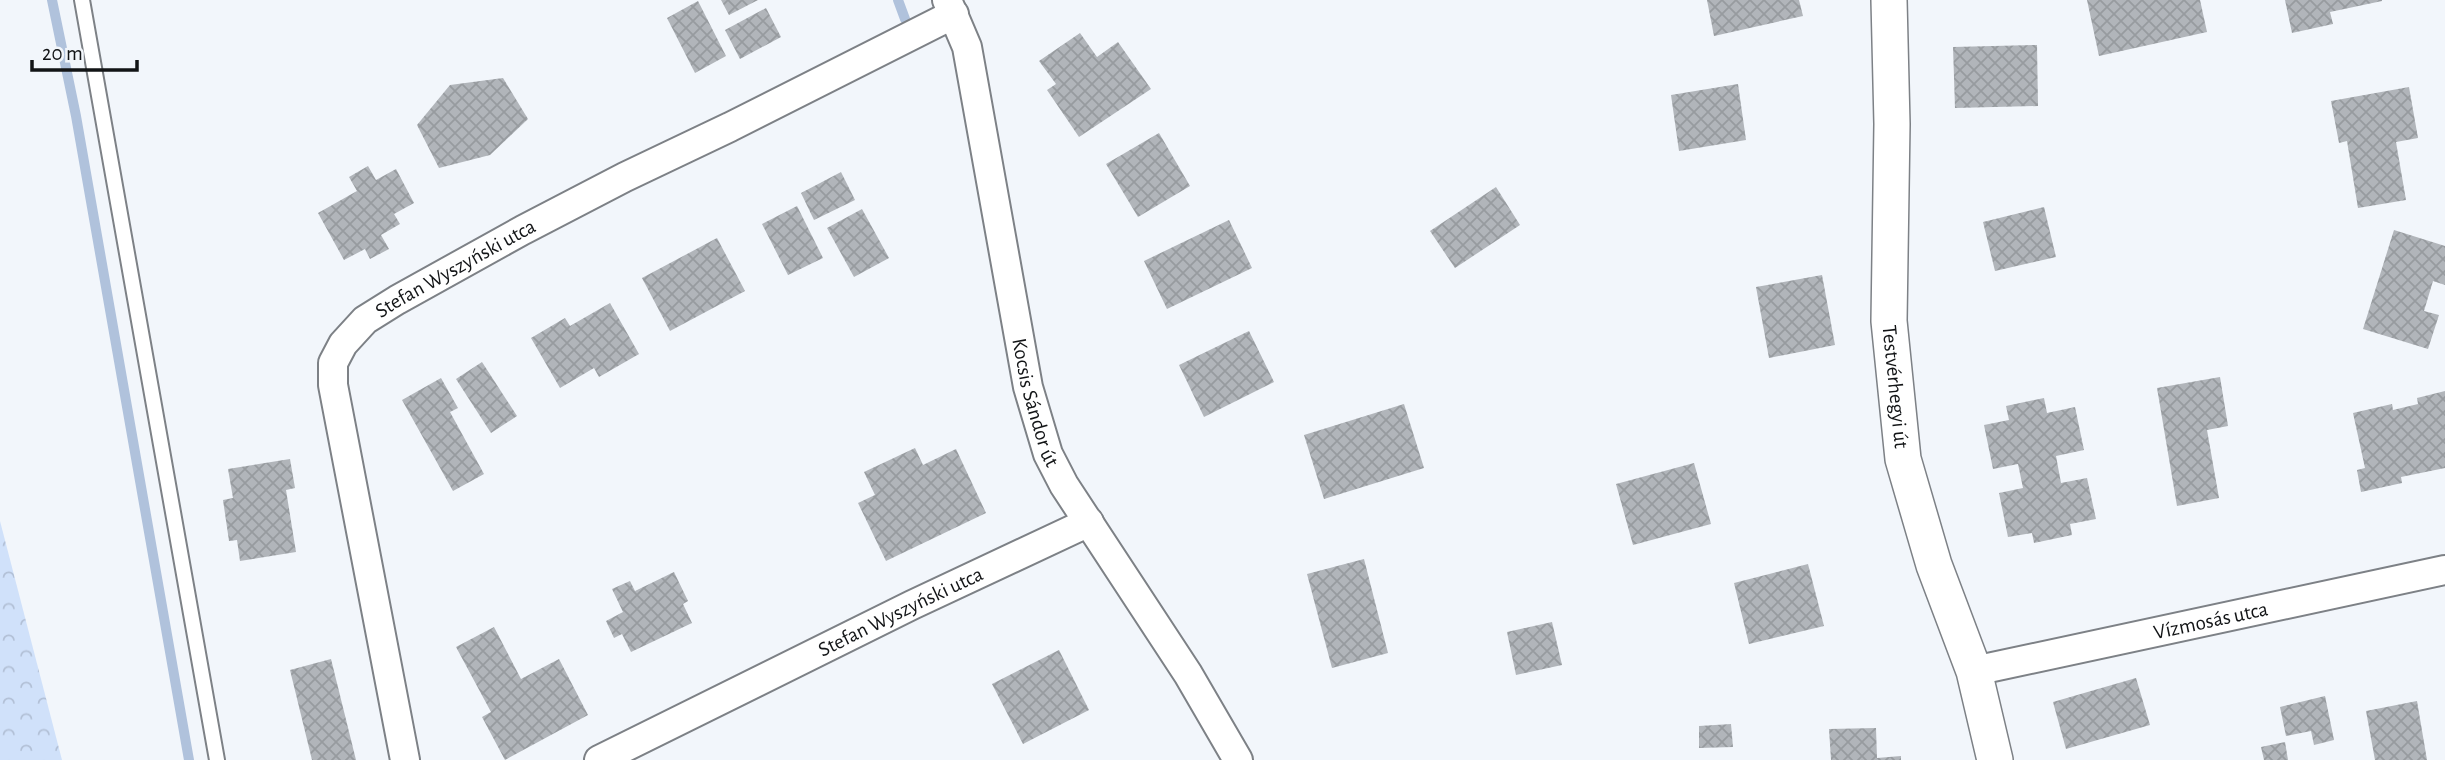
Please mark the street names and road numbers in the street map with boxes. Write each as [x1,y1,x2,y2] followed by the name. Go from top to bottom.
[371,215,539,321] street label: Stefan Wyszyński utca
[1879,324,1912,450] street label: Testvérhegyi út
[1009,336,1063,470] street label: Kocsis Sándor út
[815,563,986,660] street label: Stefan Wyszyński utca
[2152,598,2270,643] street label: Vízmosás utca

